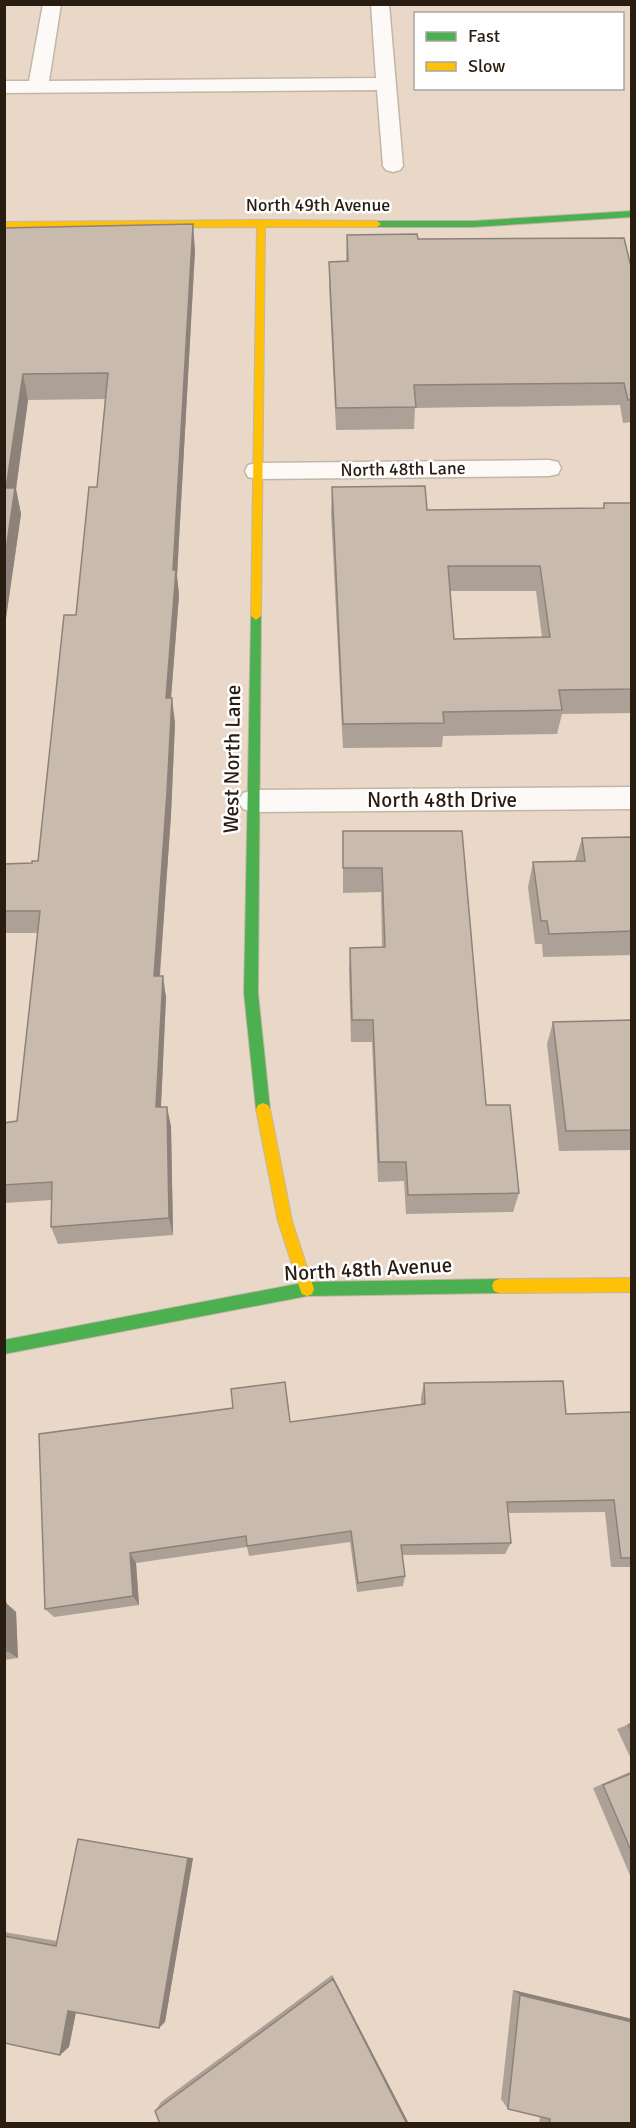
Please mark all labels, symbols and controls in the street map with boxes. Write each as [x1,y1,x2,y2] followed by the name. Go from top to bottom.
[414,12,624,90] legend
[468,25,500,47] text: Fast
[468,55,505,77] text: Slow
[246,194,390,216] street label: North 49th Avenue
[340,457,466,481] street label: North 48th Lane
[218,684,246,834] street label: West North Lane
[367,787,517,813] street label: North 48th Drive
[283,1252,453,1286] street label: North 48th Avenue

